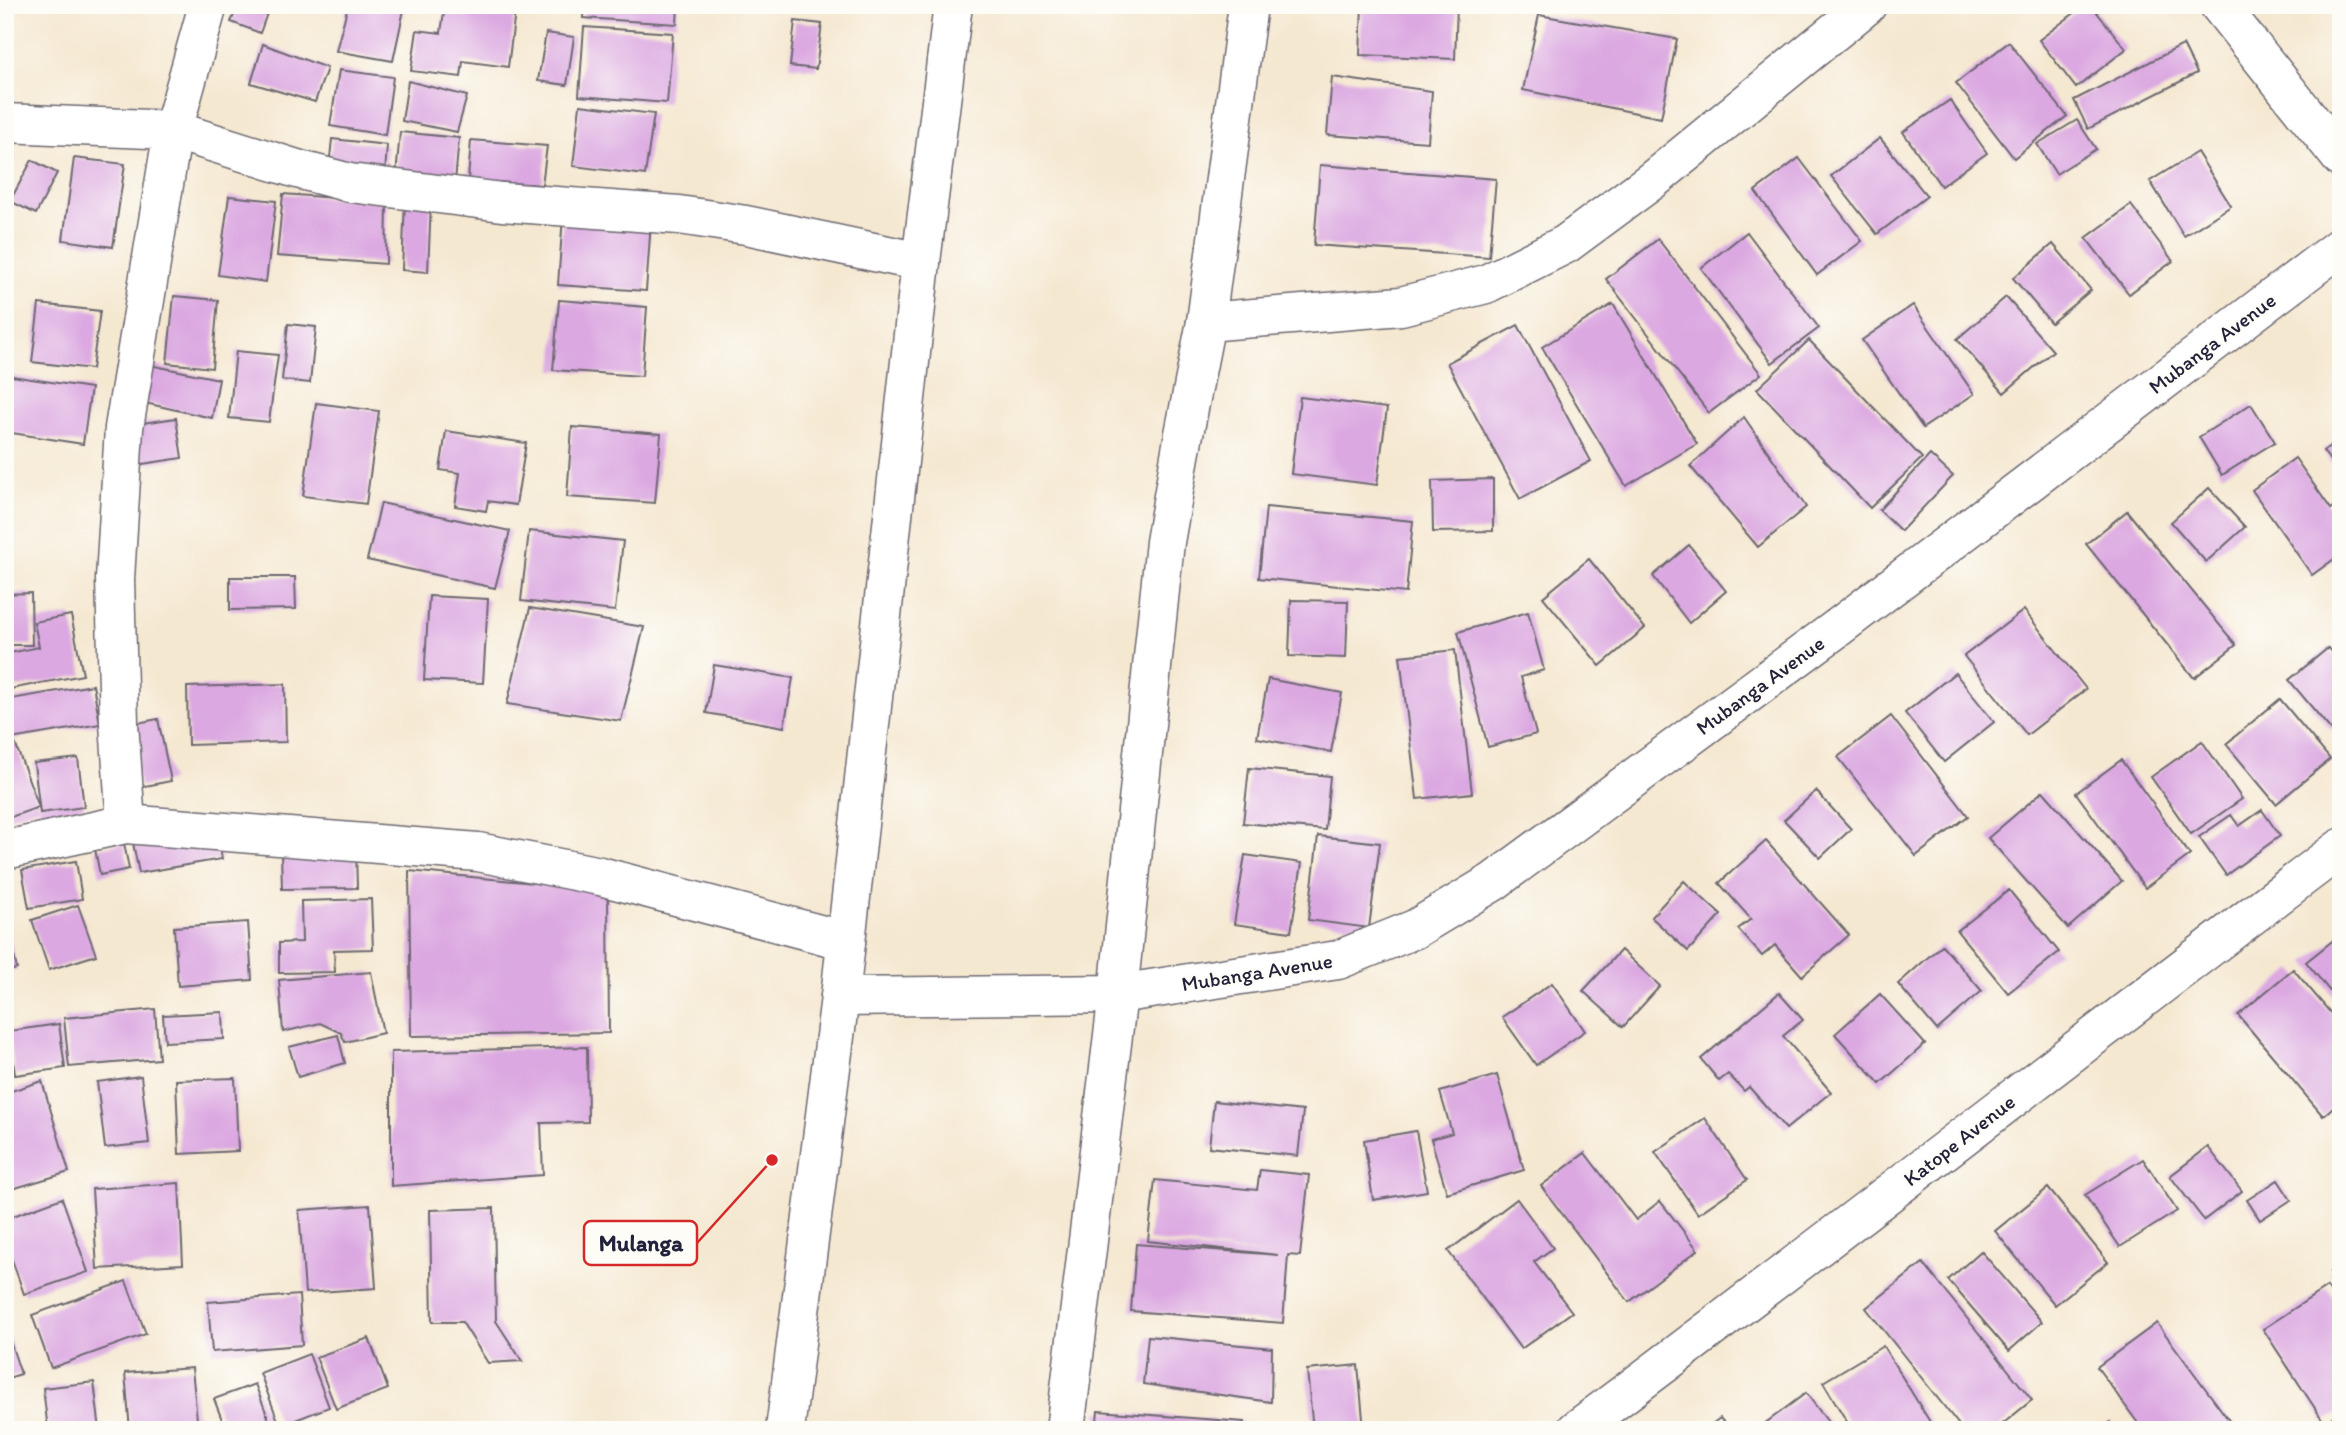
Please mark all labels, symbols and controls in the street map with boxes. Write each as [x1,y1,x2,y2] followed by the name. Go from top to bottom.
[2144,287,2280,399] street label: Mubanga Avenue
[1691,630,1829,740] street label: Mubanga Avenue
[1180,948,1334,996] street label: Mubanga Avenue
[1898,1089,2020,1191] street label: Katope Avenue
[584,1221,697,1265] callout: Mulanga
[599,1229,684,1257] text: Mulanga

